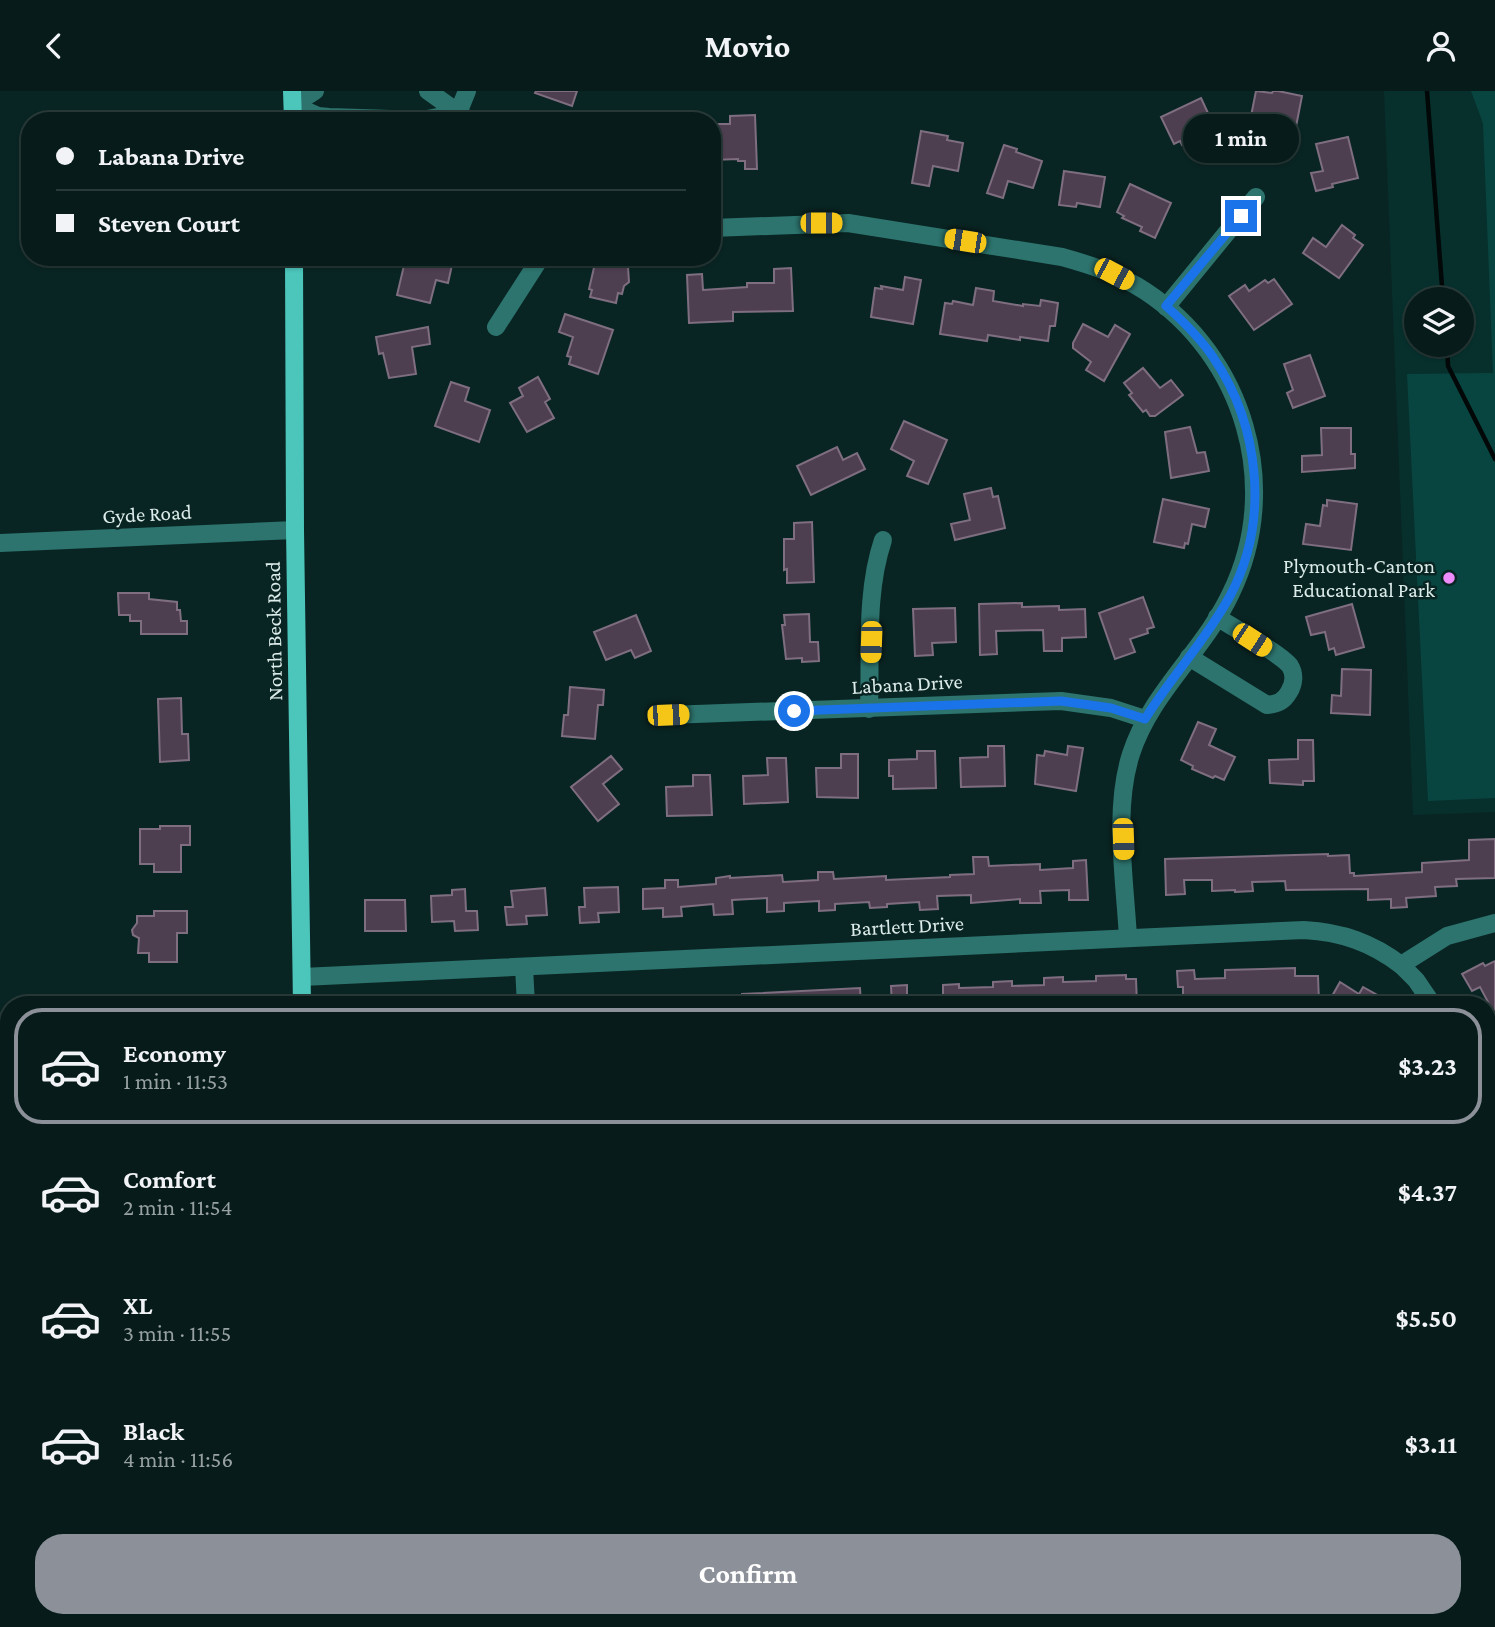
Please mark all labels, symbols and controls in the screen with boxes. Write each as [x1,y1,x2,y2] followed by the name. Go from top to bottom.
[35,27,73,65] icon: back
[1422,27,1460,65] icon: person
[705,28,791,64] text: Movio
[1183,115,1299,163] callout: 1 min
[1215,125,1267,151] text: 1 min
[98,142,244,171] text: Labana Drive
[1225,200,1257,232] route end
[98,209,240,238] text: Steven Court
[801,213,843,234] car
[943,227,988,255] car
[1091,255,1138,293] car
[1404,287,1474,357] map controls
[1404,287,1474,357] button: layers
[102,500,192,528] street label: Gyde Road
[1283,554,1435,602] place label: Plymouth-Canton Educational Park
[261,561,287,701] street label: North Beck Road
[1441,570,1457,586] marker: Plymouth-Canton Educational Park
[1229,620,1276,660] car
[860,621,883,663] car
[851,669,963,699] street label: Labana Drive
[778,695,810,727] route start
[647,704,690,726] car
[1112,818,1135,860] car
[850,911,964,941] street label: Bartlett Drive
[39,1035,102,1098] icon: car
[123,1039,226,1068] text: Economy
[1398,1052,1457,1081] text: $3.23
[123,1068,228,1094] text: 1 min · 11:53
[39,1161,102,1224] icon: car
[123,1165,216,1194] text: Comfort
[1398,1178,1457,1207] text: $4.37
[123,1194,232,1220] text: 2 min · 11:54
[39,1287,102,1350] icon: car
[123,1291,152,1320] text: XL
[1396,1304,1457,1333] text: $5.50
[123,1320,231,1346] text: 3 min · 11:55
[39,1413,102,1476] icon: car
[123,1417,184,1446] text: Black
[1405,1430,1457,1459] text: $3.11
[123,1446,233,1472] text: 4 min · 11:56
[35,1534,1461,1614] button: Confirm

